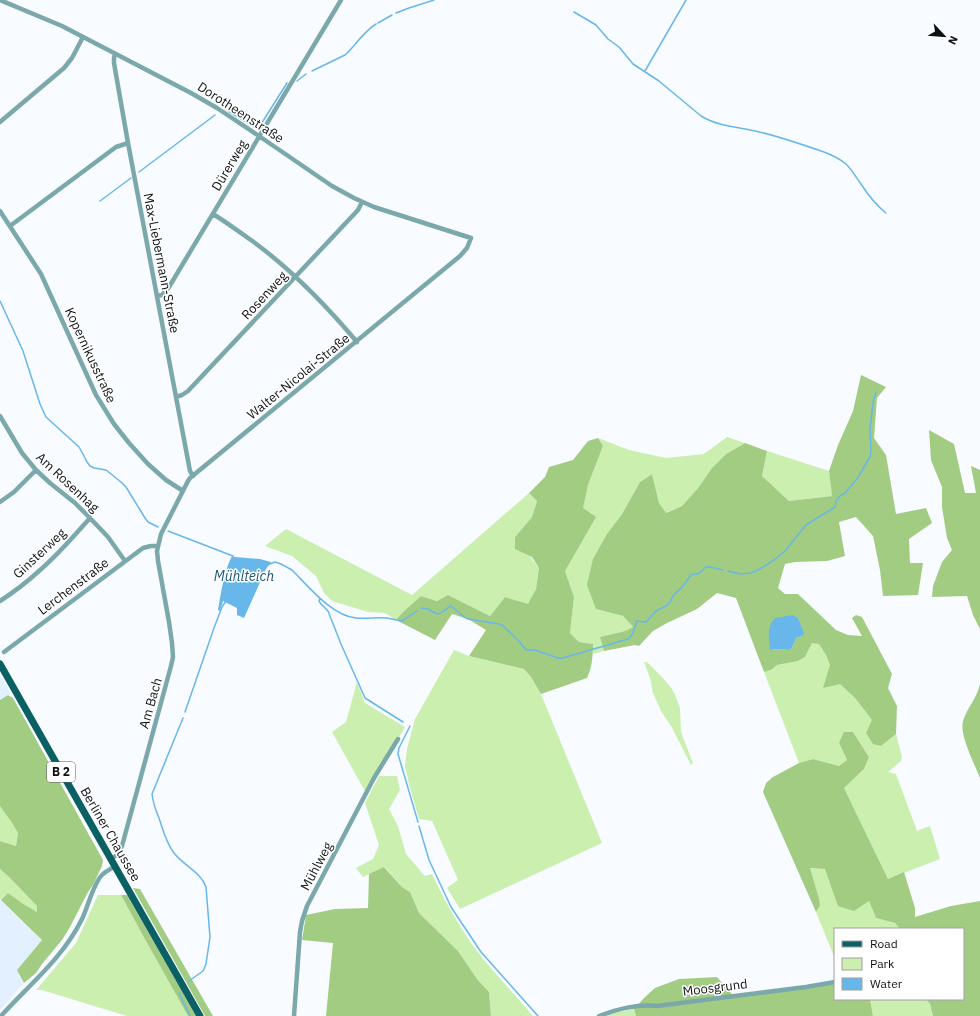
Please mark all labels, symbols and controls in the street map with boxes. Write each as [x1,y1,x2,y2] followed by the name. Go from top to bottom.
[924,16,964,56] north arrow
[945,34,961,47] text: N
[194,78,287,147] street label: Dorotheenstraße
[208,136,251,194] street label: Dürerweg
[140,192,183,335] street label: Max-Liebermann-Straße
[238,267,291,323] street label: Rosenweg
[61,305,120,406] street label: Kopernikusstraße
[244,330,353,423] street label: Walter-Nicolai-Straße
[33,449,103,516] street label: Am Rosenhag
[9,524,69,582] street label: Ginsterweg
[34,554,112,619] street label: Lerchenstraße
[214,567,274,585] water label: Mühlteich
[135,676,166,731] street label: Am Bach
[47,762,75,782] road number: B 2
[77,784,144,884] street label: Berliner Chaussee
[297,839,336,893] street label: Mühlweg
[834,928,964,1000] legend
[870,936,898,951] text: Road
[870,956,895,971] text: Park
[682,975,748,1000] street label: Moosgrund
[870,976,903,991] text: Water

